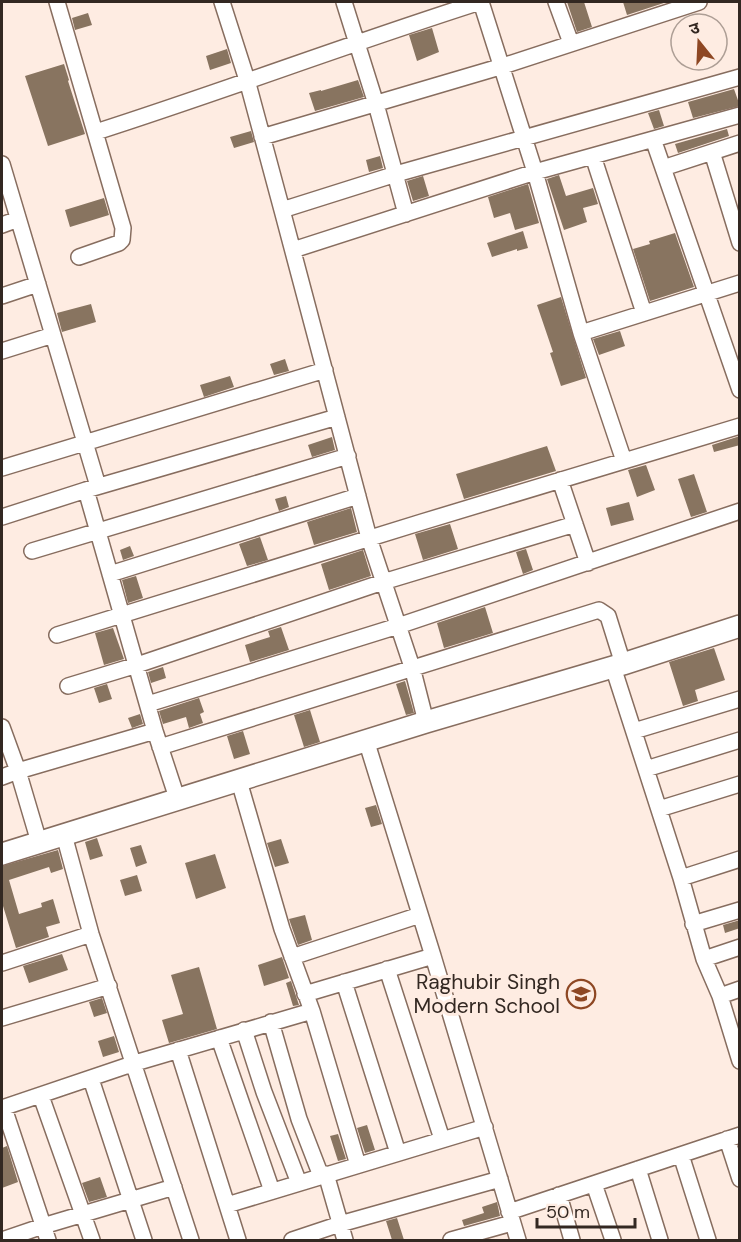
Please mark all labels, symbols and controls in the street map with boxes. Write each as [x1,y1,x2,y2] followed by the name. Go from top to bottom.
[669,12,729,72] north arrow
[687,17,703,40] text: उ
[414,968,560,1020] place label: Raghubir Singh Modern School
[565,978,597,1010] school or university icon: Raghubir Singh Modern School
[537,1191,634,1229] scale bar
[546,1200,590,1224] text: 50 m

